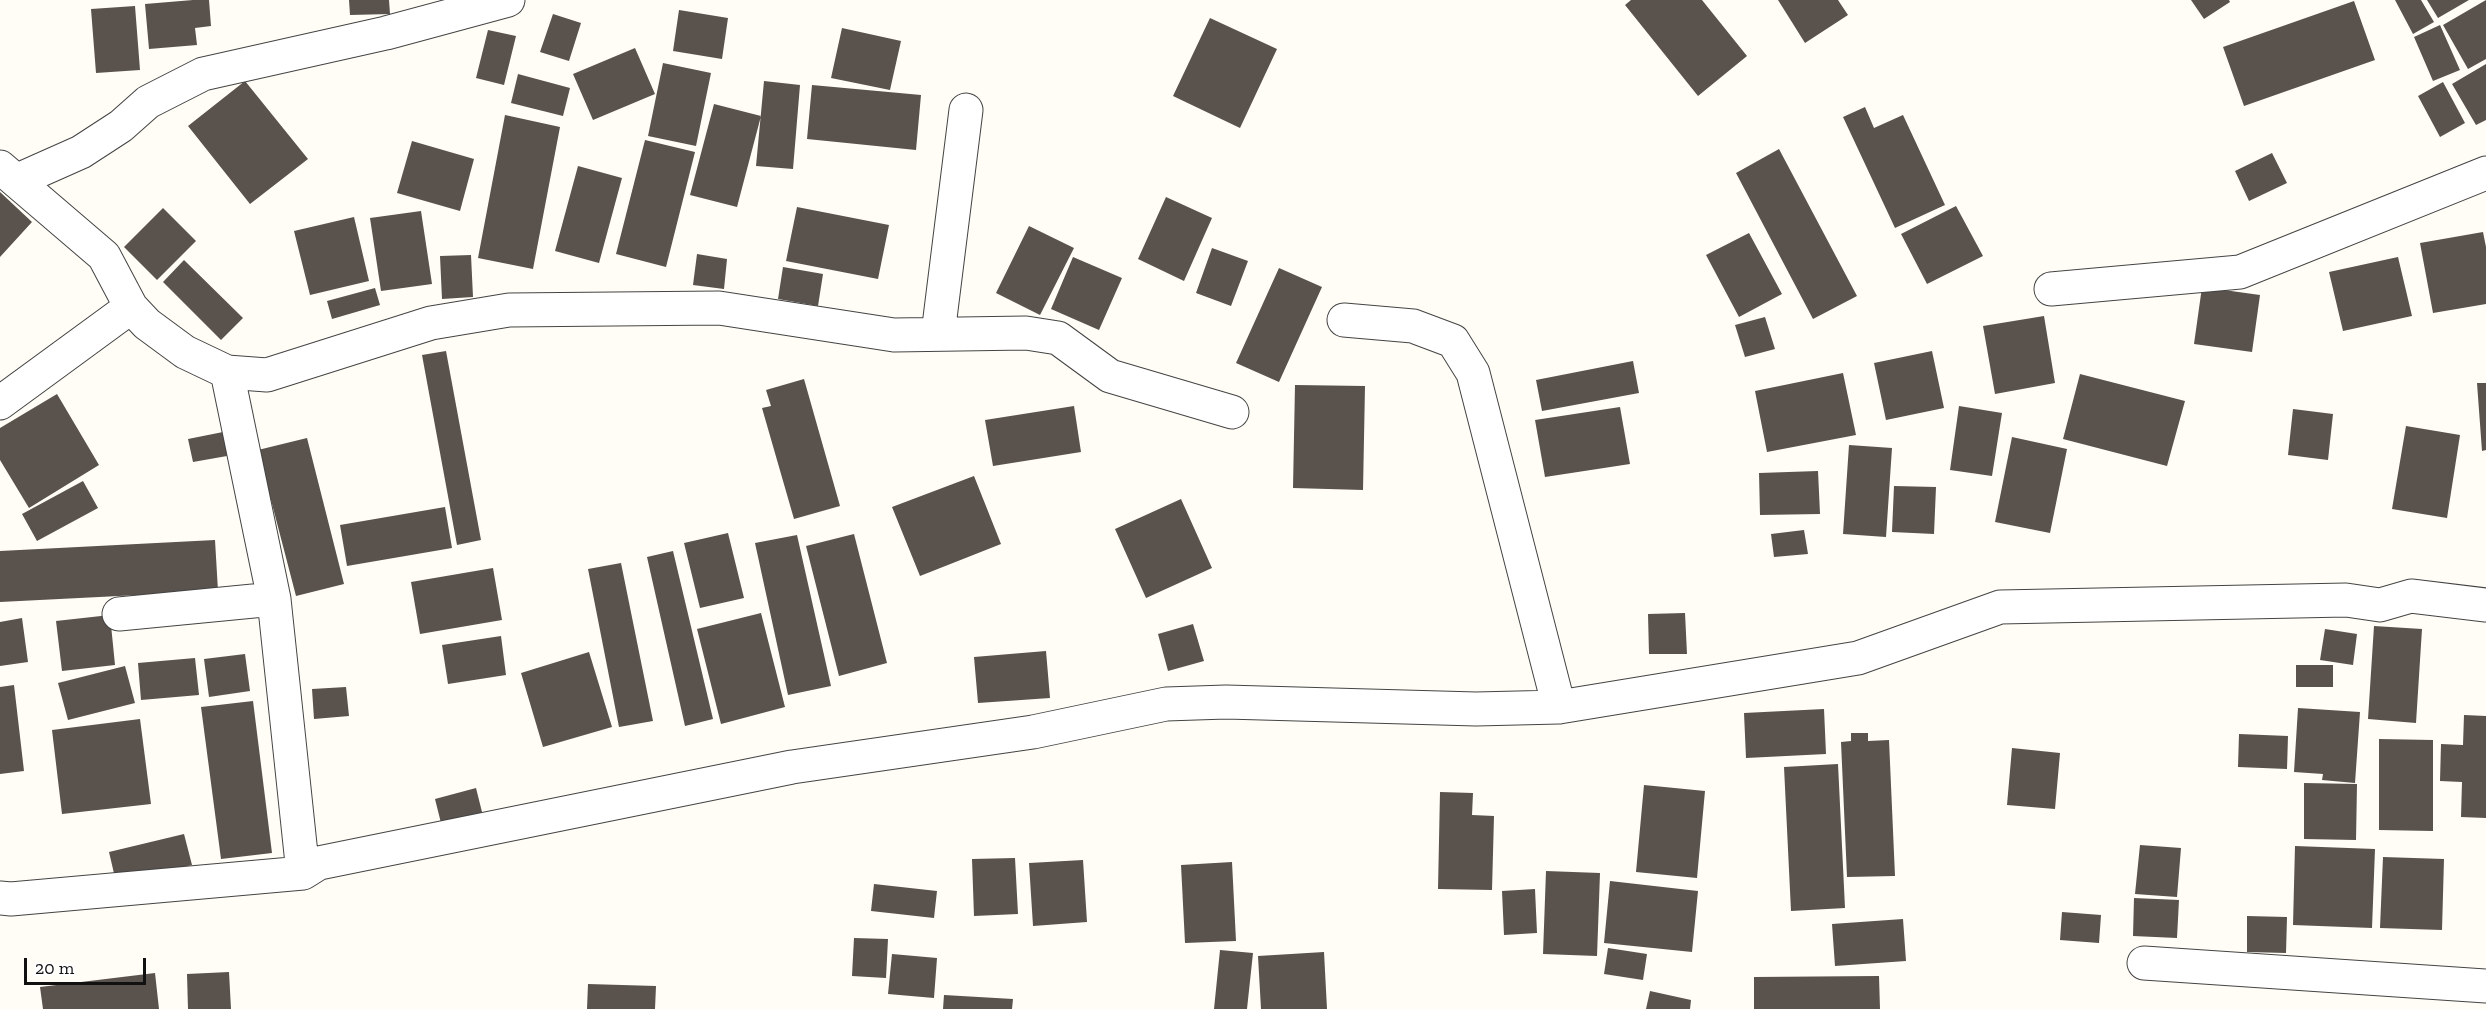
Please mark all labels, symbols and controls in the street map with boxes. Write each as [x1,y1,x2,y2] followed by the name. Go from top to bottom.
[27,946,148,984] scale bar
[35,957,74,979] text: 20 m

